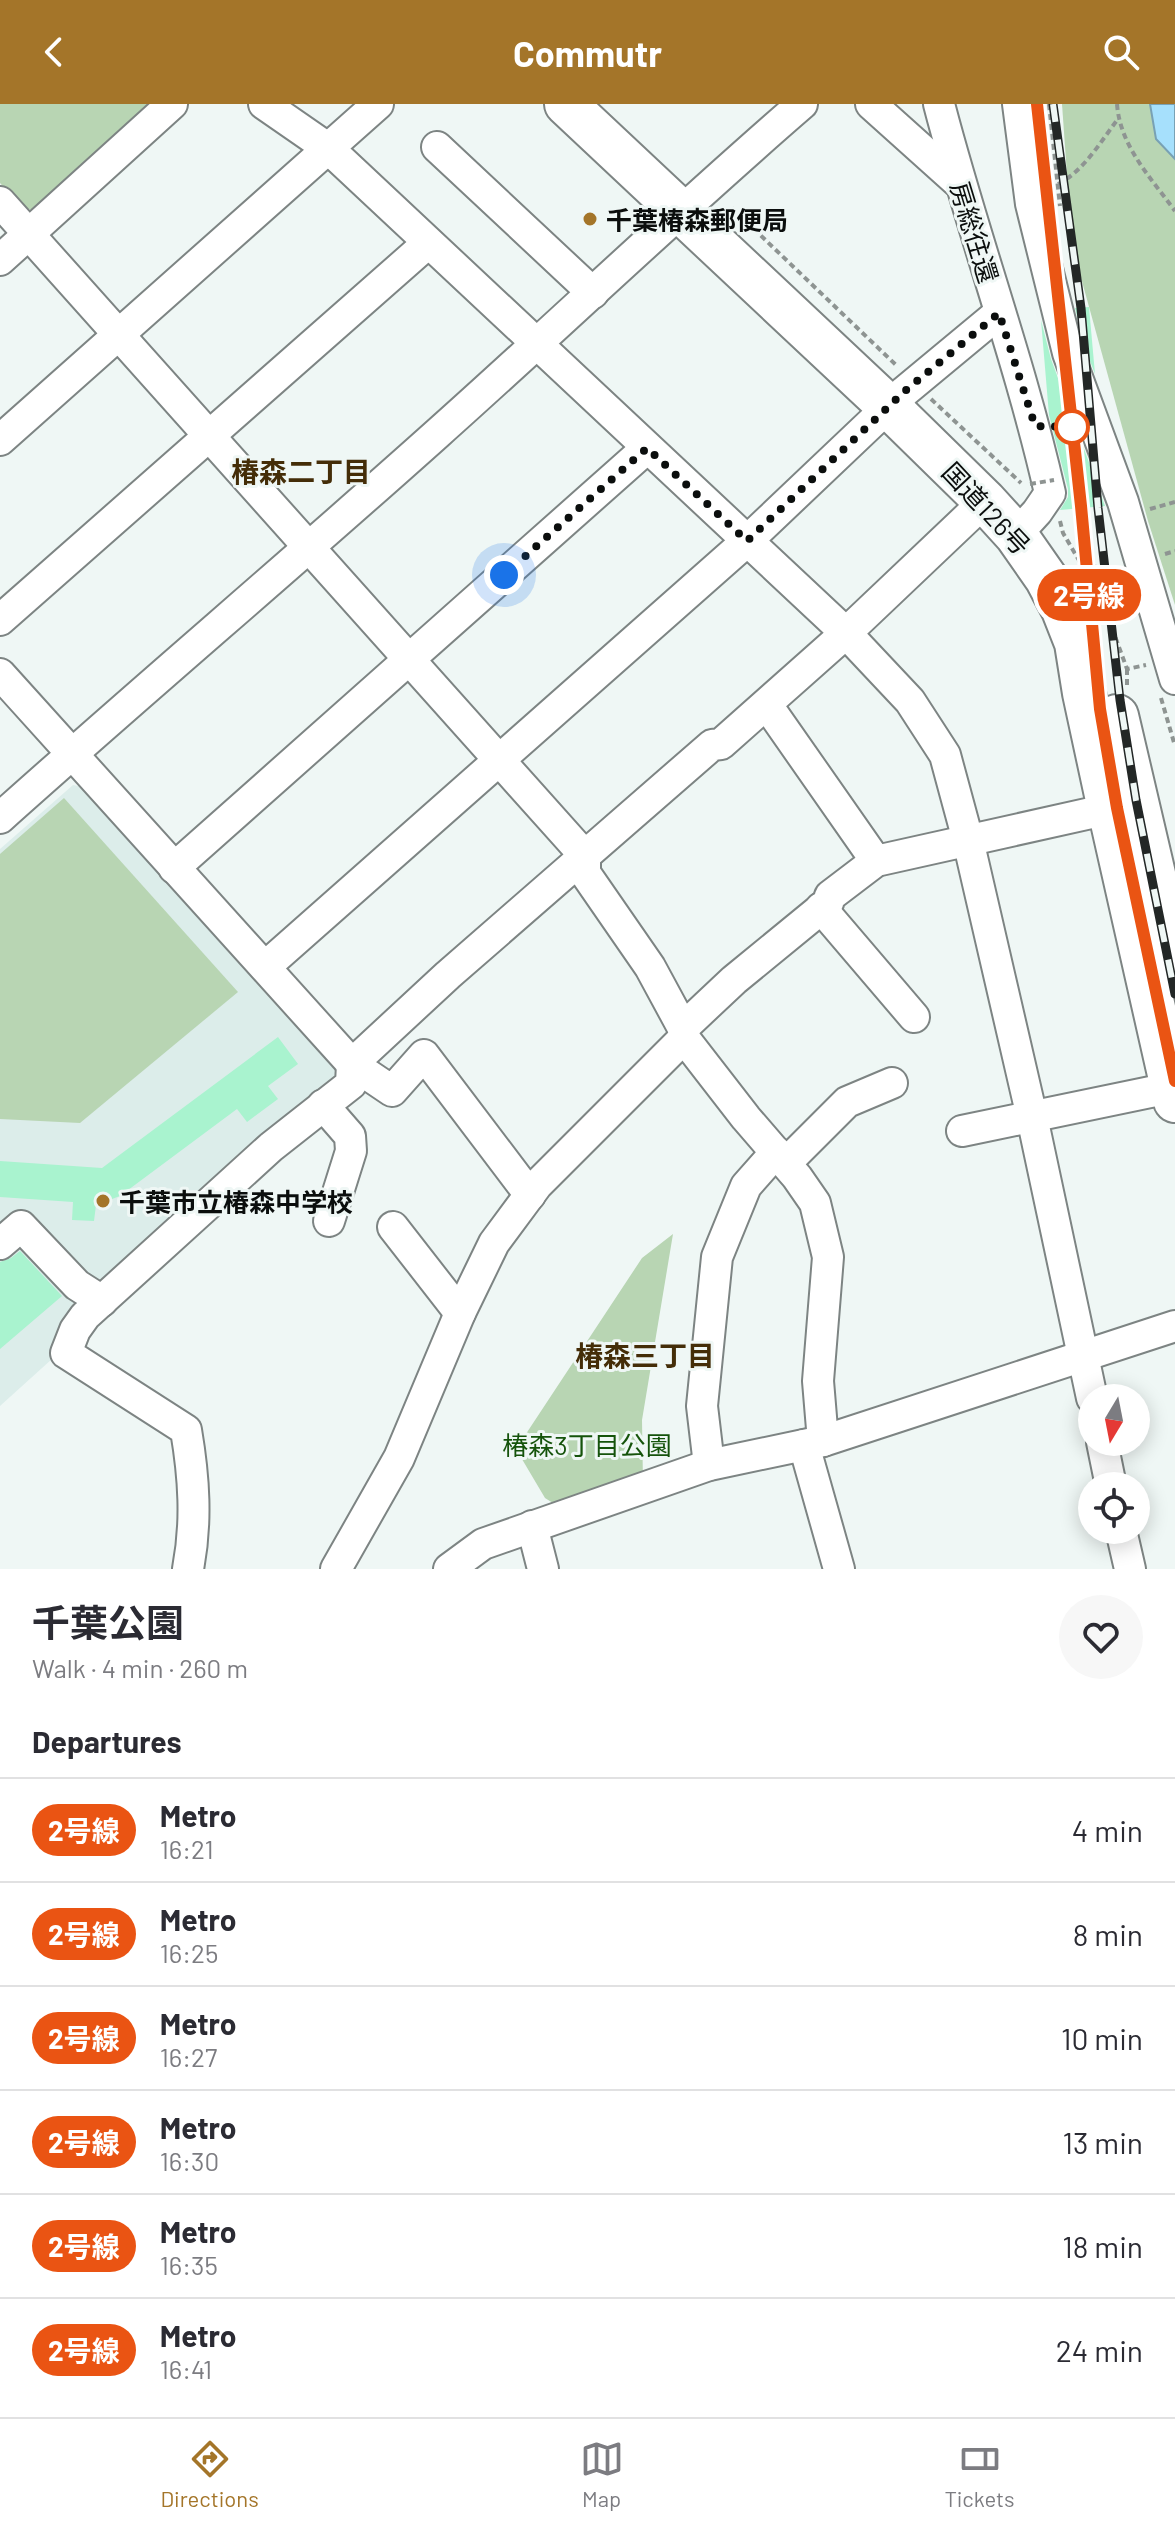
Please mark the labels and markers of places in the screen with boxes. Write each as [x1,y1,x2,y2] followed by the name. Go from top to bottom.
[606,204,788,235] place label: 千葉椿森郵便局
[581,210,599,228] marker: 千葉椿森郵便局
[1055,410,1089,444] unlabelled marker
[119,1186,353,1217] place label: 千葉市立椿森中学校
[94,1192,112,1210] marker: 千葉市立椿森中学校

